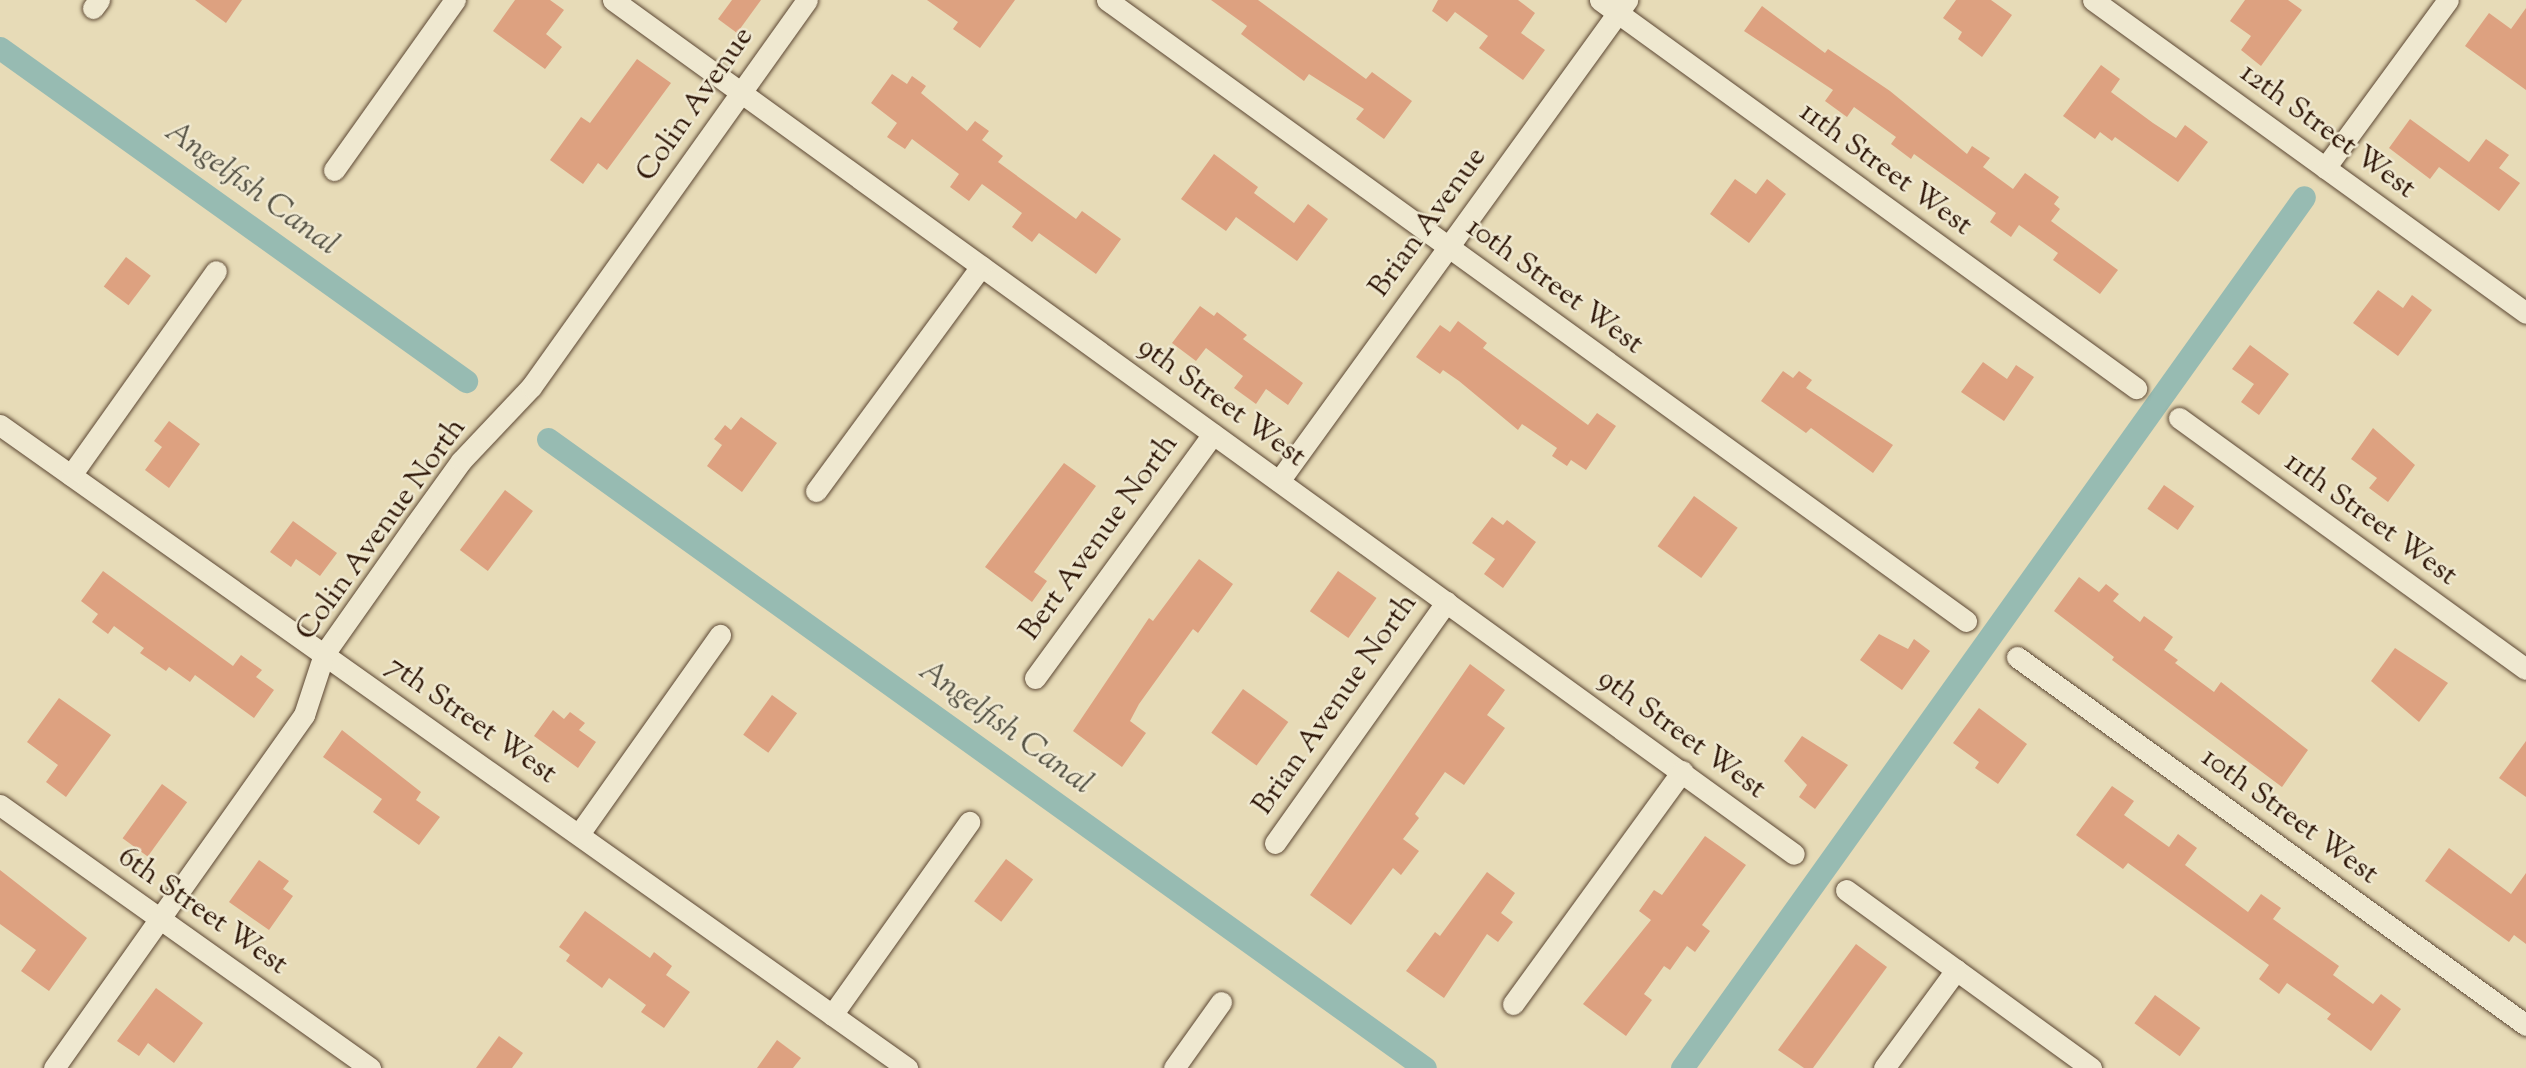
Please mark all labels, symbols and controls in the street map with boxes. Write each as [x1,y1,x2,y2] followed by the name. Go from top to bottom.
[629,21,763,189] street label: Colin Avenue
[2232,56,2422,208] street label: 12th Street West
[1792,95,1978,245] street label: 11th Street West
[157,113,345,265] water label: Angelfish Canal
[1362,141,1496,305] street label: Brian Avenue
[1458,211,1650,363] street label: 10th Street West
[1130,330,1312,476] street label: 9th Street West
[289,412,475,648] street label: Colin Avenue North
[1013,428,1187,648] street label: Bert Avenue North
[2277,445,2463,595] street label: 11th Street West
[1246,587,1426,823] street label: Brian Avenue North
[379,649,563,793] street label: 7th Street West
[911,652,1099,804] water label: Angelfish Canal
[1590,662,1772,808] street label: 9th Street West
[2193,741,2385,893] street label: 10th Street West
[110,840,294,984] street label: 6th Street West

